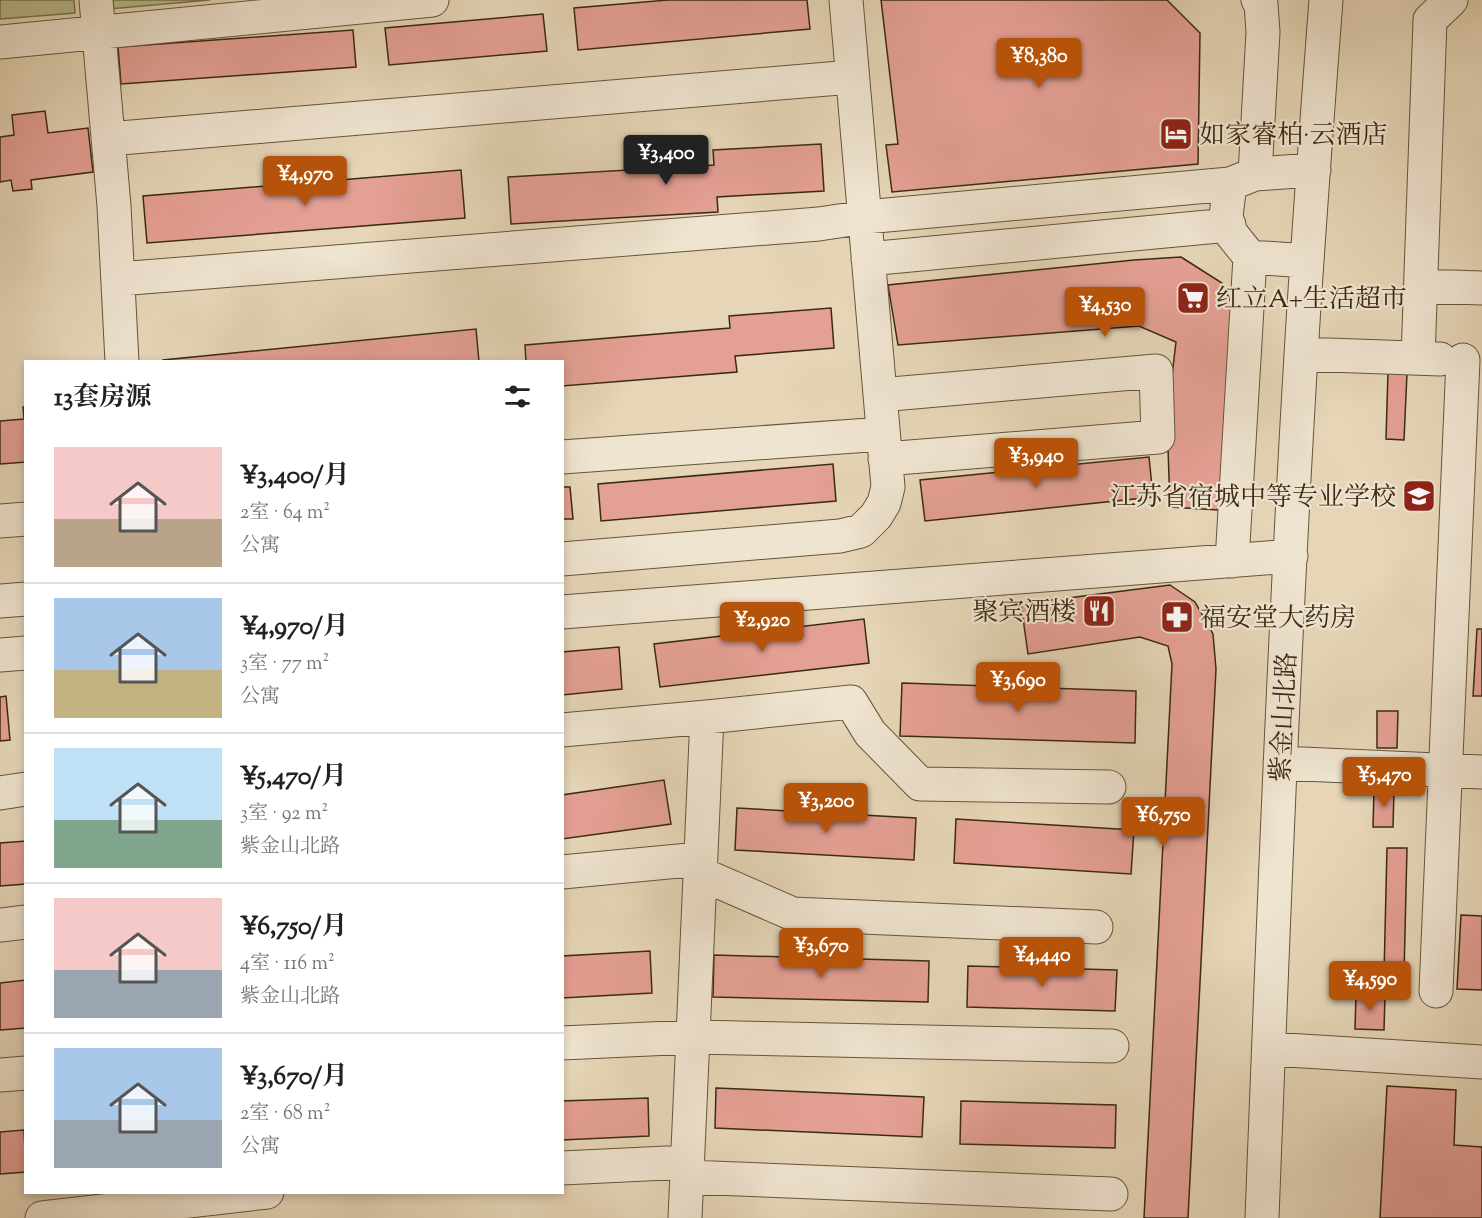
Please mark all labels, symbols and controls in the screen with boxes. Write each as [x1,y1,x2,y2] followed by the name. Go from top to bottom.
[990,38,1088,89] pin: ¥8,380
[1010,43,1068,72] text: ¥8,380
[1158,116,1194,152] hotel icon: 如家睿柏·云酒店
[1199,118,1388,155] place label: 如家睿柏·云酒店
[617,135,715,186] pin: ¥3,400
[637,140,695,169] text: ¥3,400
[256,156,354,207] pin: ¥4,970
[277,161,333,190] text: ¥4,970
[1175,280,1211,316] supermarket icon: 红立A+生活超市
[1216,282,1407,319] place label: 红立A+生活超市
[1056,287,1154,338] pin: ¥4,530
[1079,292,1131,321] text: ¥4,530
[54,380,151,417] text: 13套房源
[501,380,534,413] icon: filters
[987,438,1085,489] pin: ¥3,940
[1008,443,1064,472] text: ¥3,940
[240,458,350,495] text: ¥3,400/月
[102,471,174,543] icon: home
[1401,478,1437,514] school or university icon: 江苏省宿城中等专业学校
[1110,480,1396,517] place label: 江苏省宿城中等专业学校
[240,499,330,528] text: 2室 · 64 m²
[240,532,280,561] text: 公寓
[1081,593,1117,629] restaurant icon: 聚宾酒楼
[972,595,1076,632] place label: 聚宾酒楼
[1159,599,1195,635] pharmacy icon: 福安堂大药房
[1200,601,1356,638] place label: 福安堂大药房
[713,602,811,653] pin: ¥2,920
[734,607,790,636] text: ¥2,920
[240,609,349,646] text: ¥4,970/月
[102,622,174,694] icon: home
[240,650,329,679] text: 3室 · 77 m²
[1264,651,1307,783] street label: 紫金山北路
[969,662,1067,713] pin: ¥3,690
[990,667,1046,696] text: ¥3,690
[240,683,280,712] text: 公寓
[1335,757,1433,808] pin: ¥5,470
[240,759,347,796] text: ¥5,470/月
[1356,762,1412,791] text: ¥5,470
[102,772,174,844] icon: home
[777,783,875,834] pin: ¥3,200
[798,788,854,817] text: ¥3,200
[1114,797,1212,848] pin: ¥6,750
[240,800,328,829] text: 3室 · 92 m²
[1135,802,1191,831] text: ¥6,750
[240,833,340,862] text: 紫金山北路
[240,909,347,946] text: ¥6,750/月
[102,922,174,994] icon: home
[772,928,870,979] pin: ¥3,670
[793,933,849,962] text: ¥3,670
[993,937,1091,988] pin: ¥4,440
[1013,942,1071,971] text: ¥4,440
[240,950,335,979] text: 4室 · 116 m²
[1321,961,1419,1012] pin: ¥4,590
[1343,966,1397,995] text: ¥4,590
[240,983,340,1012] text: 紫金山北路
[240,1059,348,1096] text: ¥3,670/月
[102,1072,174,1144] icon: home
[240,1100,330,1129] text: 2室 · 68 m²
[240,1133,280,1162] text: 公寓

